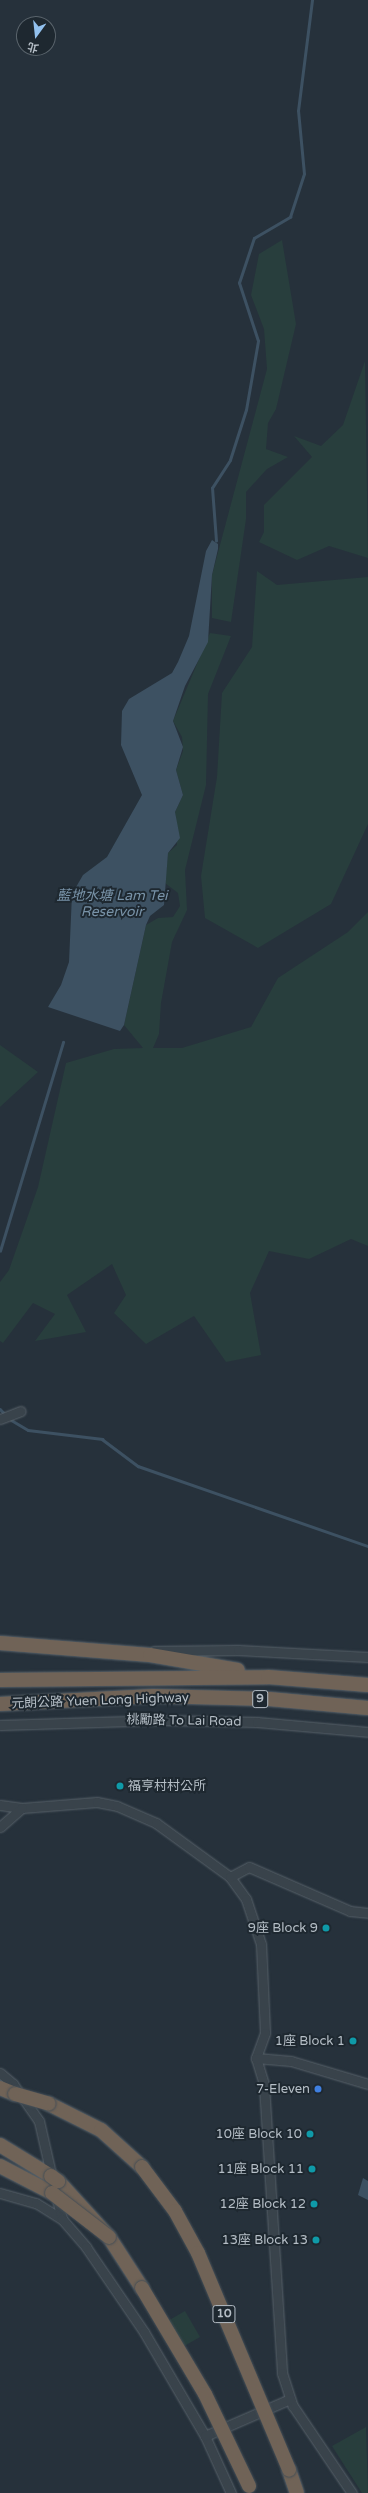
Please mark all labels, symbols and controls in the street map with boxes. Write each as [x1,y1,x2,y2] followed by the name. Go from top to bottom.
[16,16,56,56] north arrow
[26,39,40,55] text: 北
[56,888,168,920] water label: 藍地水塘 Lam Tei Reservoir
[252,1689,268,1709] road number: 9
[11,1690,189,1712] street label: 元朗公路 Yuen Long Highway
[126,1712,242,1730] street label: 桃勵路 To Lai Road
[128,1778,206,1794] place label: 福亨村村公所
[115,1781,125,1791] marker: 福亨村村公所
[248,1920,318,1936] place label: 9座 Block 9
[321,1923,331,1933] marker: 9座 Block 9
[275,2033,345,2049] place label: 1座 Block 1
[348,2036,358,2046] marker: 1座 Block 1
[256,2081,310,2097] place label: 7-Eleven
[313,2084,323,2094] marker: 7-Eleven
[216,2126,302,2142] place label: 10座 Block 10
[305,2129,315,2139] marker: 10座 Block 10
[218,2161,304,2177] place label: 11座 Block 11
[307,2164,317,2174] marker: 11座 Block 11
[220,2196,306,2212] place label: 12座 Block 12
[309,2199,319,2209] marker: 12座 Block 12
[222,2232,308,2248] place label: 13座 Block 13
[311,2235,321,2245] marker: 13座 Block 13
[212,2304,236,2324] road number: 10

